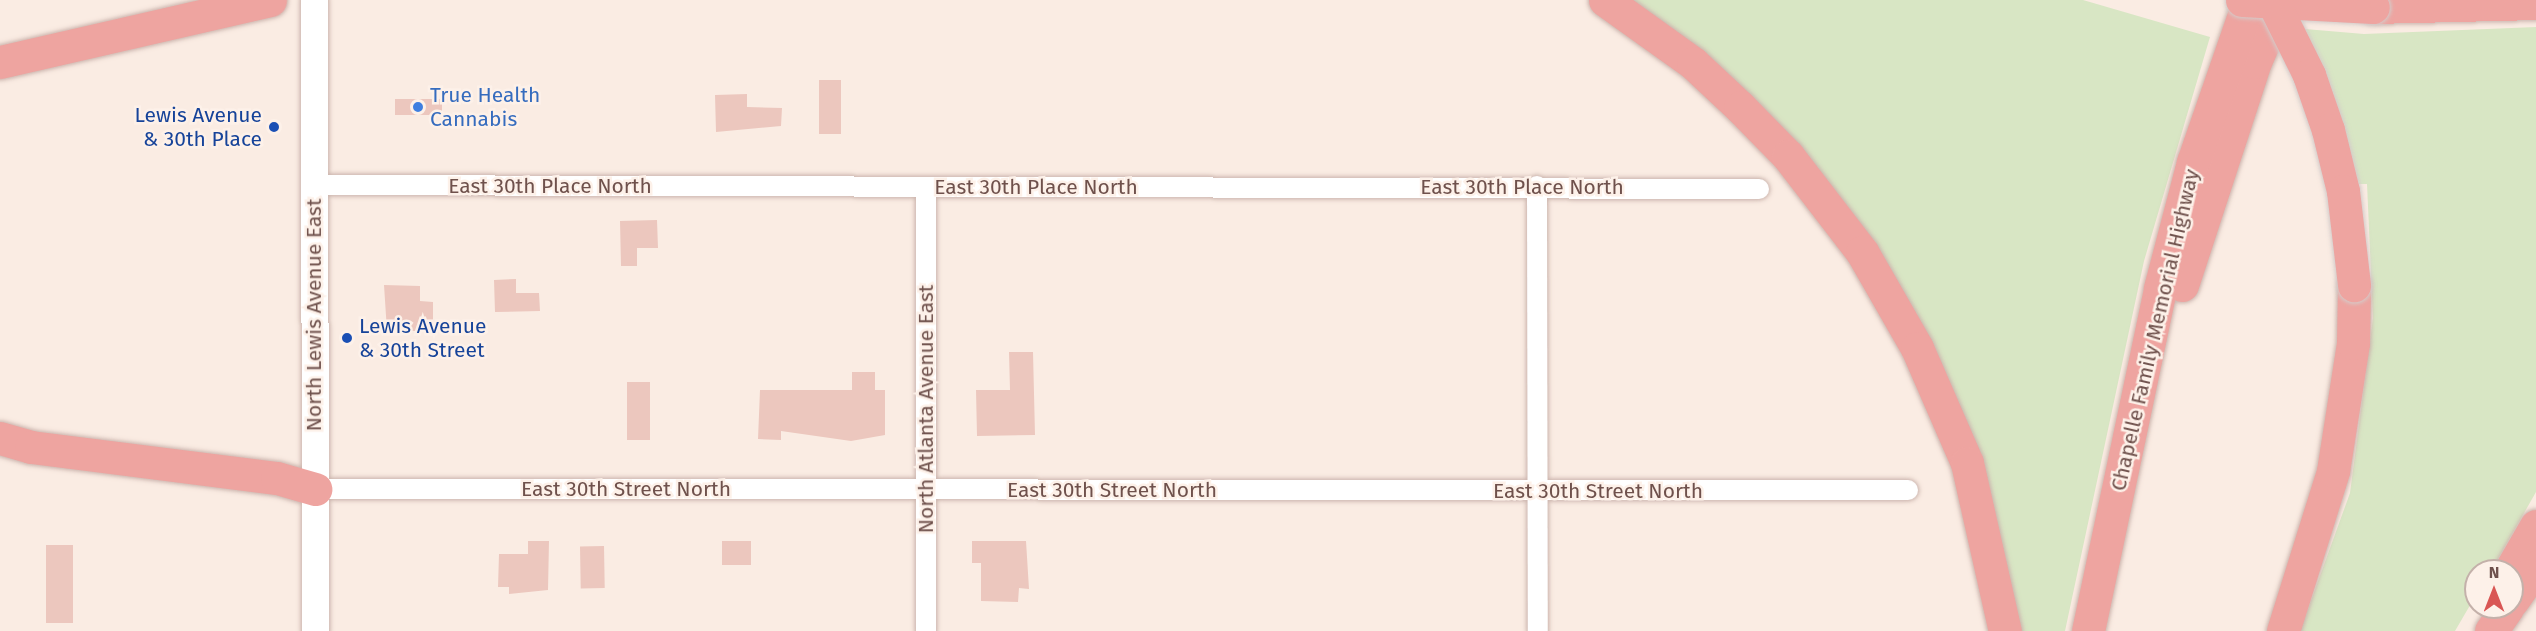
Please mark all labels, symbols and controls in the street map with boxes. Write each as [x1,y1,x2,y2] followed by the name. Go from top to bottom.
[430,82,540,132] place label: True Health Cannabis
[411,100,425,114] marker: True Health Cannabis
[135,102,262,152] place label: Lewis Avenue & 30th Place
[267,120,281,134] marker: Lewis Avenue & 30th Place
[2106,167,2204,493] street label: Chapelle Family Memorial Highway
[448,173,652,199] street label: East 30th Place North
[934,174,1138,200] street label: East 30th Place North
[1420,174,1624,200] street label: East 30th Place North
[301,199,327,431] street label: North Lewis Avenue East
[913,285,939,533] street label: North Atlanta Avenue East
[359,313,486,363] place label: Lewis Avenue & 30th Street
[340,331,354,345] marker: Lewis Avenue & 30th Street
[521,476,731,502] street label: East 30th Street North
[1007,477,1217,503] street label: East 30th Street North
[1493,478,1703,504] street label: East 30th Street North
[2464,559,2524,619] north arrow
[2489,563,2499,582] text: N

